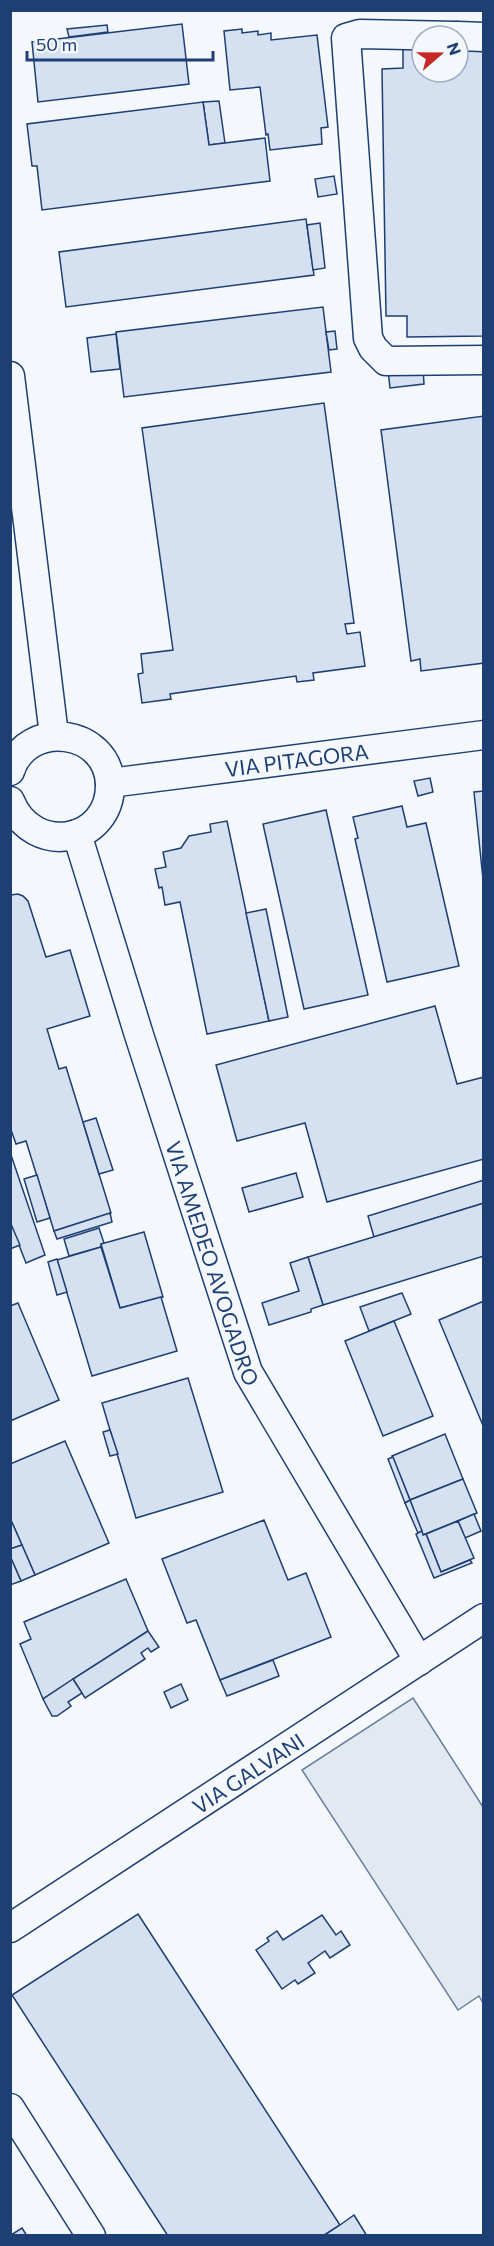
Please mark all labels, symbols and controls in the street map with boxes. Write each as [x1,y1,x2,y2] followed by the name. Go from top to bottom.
[27,24,213,62] scale bar
[410,24,470,84] north arrow
[36,33,77,55] text: 50 m
[444,40,466,58] text: N
[223,737,370,781] street label: VIA PITAGORA
[162,1138,265,1390] street label: VIA AMEDEO AVOGADRO
[187,1727,308,1818] street label: VIA GALVANI

